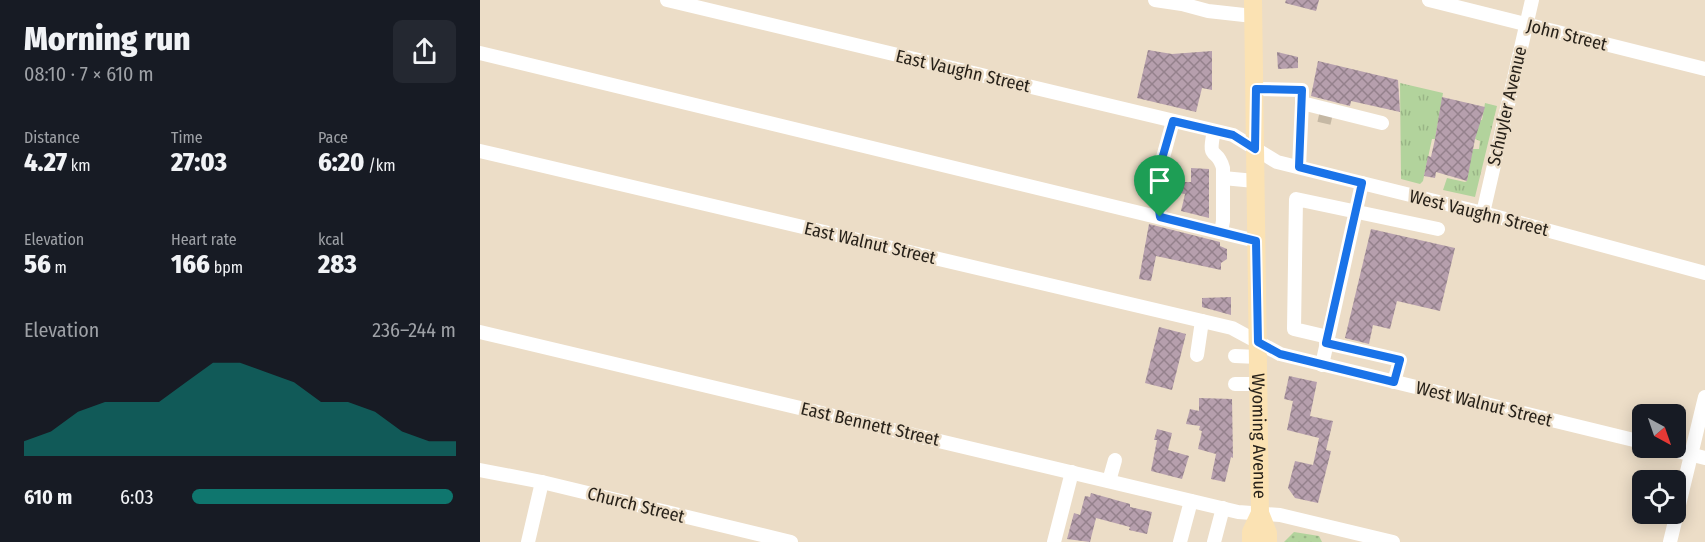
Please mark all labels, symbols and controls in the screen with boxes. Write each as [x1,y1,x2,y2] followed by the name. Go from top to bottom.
[1525,14,1609,56] street label: John Street
[24,19,191,59] text: Morning run
[393,20,456,83] button: share
[1483,44,1531,168] street label: Schuyler Avenue
[894,45,1032,97] street label: East Vaughn Street
[24,62,154,86] text: 08:10 · 7 × 610 m
[24,128,80,147] text: Distance
[171,128,203,147] text: Time
[318,128,348,147] text: Pace
[24,147,67,178] text: 4.27
[171,147,227,178] text: 27:03
[318,147,364,178] text: 6:20
[1134,155,1185,217] pin
[67,156,91,175] text: km
[364,156,395,175] text: /km
[1143,164,1176,197] icon: arrive
[1407,185,1551,241] street label: West Vaughn Street
[802,217,938,269] street label: East Walnut Street
[24,230,84,249] text: Elevation
[171,230,237,249] text: Heart rate
[318,230,344,249] text: kcal
[24,249,51,280] text: 56
[171,249,210,280] text: 166
[318,249,357,280] text: 283
[51,258,67,277] text: m
[210,258,243,277] text: bpm
[24,318,99,342] text: Elevation
[372,318,456,342] text: 236–244 m
[1247,373,1271,499] street label: Wyoming Avenue
[1414,376,1555,432] street label: West Walnut Street
[799,397,942,451] street label: East Bennett Street
[1632,404,1686,458] north arrow
[1632,404,1686,524] map controls
[1632,470,1686,524] button: locate
[585,482,687,528] street label: Church Street
[24,485,72,509] text: 610 m
[120,485,153,509] text: 6:03

